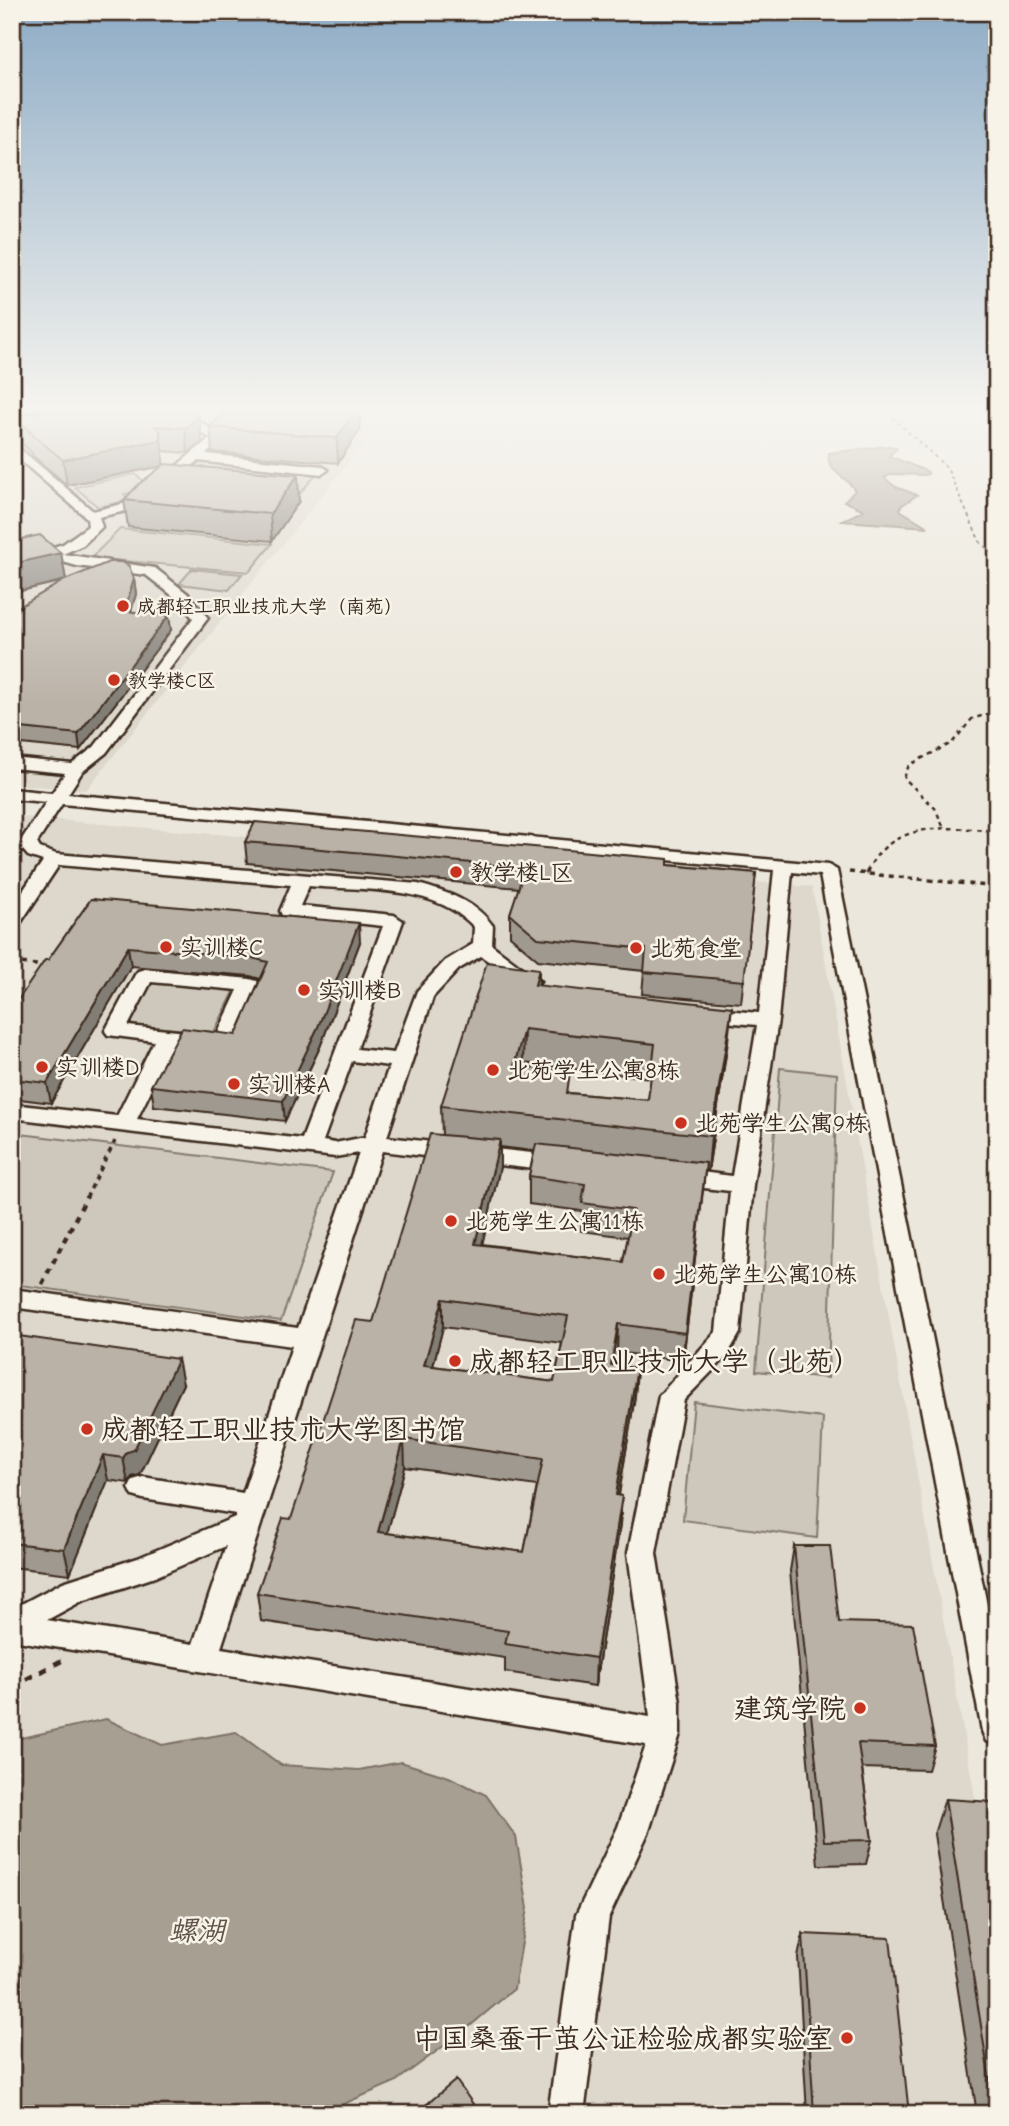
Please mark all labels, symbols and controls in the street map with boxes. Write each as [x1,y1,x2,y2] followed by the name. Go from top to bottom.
[137,596,403,618] place label: 成都轻工职业技术大学（南苑）
[115,598,131,614] marker: 成都轻工职业技术大学（南苑）
[128,670,216,692] place label: 教学楼C区
[106,672,122,688] marker: 教学楼C区
[470,859,574,886] place label: 教学楼L区
[448,864,464,880] marker: 教学楼L区
[180,934,263,961] place label: 实训楼C
[650,935,742,962] place label: 北苑食堂
[158,939,174,955] marker: 实训楼C
[628,940,644,956] marker: 北苑食堂
[318,977,401,1004] place label: 实训楼B
[296,982,312,998] marker: 实训楼B
[56,1054,139,1081] place label: 实训楼D
[507,1057,680,1084] place label: 北苑学生公寓8栋
[34,1059,50,1075] marker: 实训楼D
[485,1062,501,1078] marker: 北苑学生公寓8栋
[248,1071,330,1098] place label: 实训楼A
[226,1076,242,1092] marker: 实训楼A
[695,1110,868,1137] place label: 北苑学生公寓9栋
[673,1115,689,1131] marker: 北苑学生公寓9栋
[465,1208,644,1235] place label: 北苑学生公寓11栋
[443,1213,459,1229] marker: 北苑学生公寓11栋
[673,1261,857,1288] place label: 北苑学生公寓10栋
[651,1266,667,1282] marker: 北苑学生公寓10栋
[469,1346,861,1378] place label: 成都轻工职业技术大学（北苑）
[447,1353,463,1369] marker: 成都轻工职业技术大学（北苑）
[101,1414,465,1446] place label: 成都轻工职业技术大学图书馆
[79,1421,95,1437] marker: 成都轻工职业技术大学图书馆
[734,1693,846,1725] place label: 建筑学院
[852,1700,868,1716] marker: 建筑学院
[169,1915,228,1947] water label: 螺湖
[413,2023,833,2055] place label: 中国桑蚕干茧公证检验成都实验室
[839,2030,855,2046] marker: 中国桑蚕干茧公证检验成都实验室

